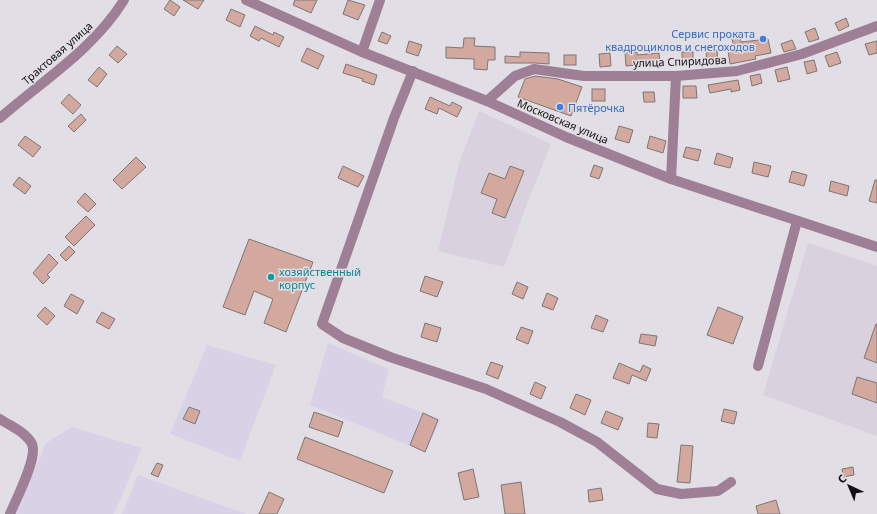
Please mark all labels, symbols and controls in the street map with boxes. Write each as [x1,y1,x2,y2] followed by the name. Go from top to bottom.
[19,18,95,88] street label: Трактовая улица
[605,26,755,54] place label: Сервис проката квадроциклов и снегоходов
[758,34,768,44] marker: Сервис проката квадроциклов и снегоходов
[633,52,727,70] street label: улица Спиридова
[515,95,611,147] street label: Московская улица
[568,100,625,115] place label: Пятёрочка
[555,102,565,112] marker: Пятёрочка
[279,264,361,292] place label: хозяйственный корпус
[266,272,276,282] marker: хозяйственный корпус
[829,466,869,506] north arrow
[834,471,849,486] text: С

